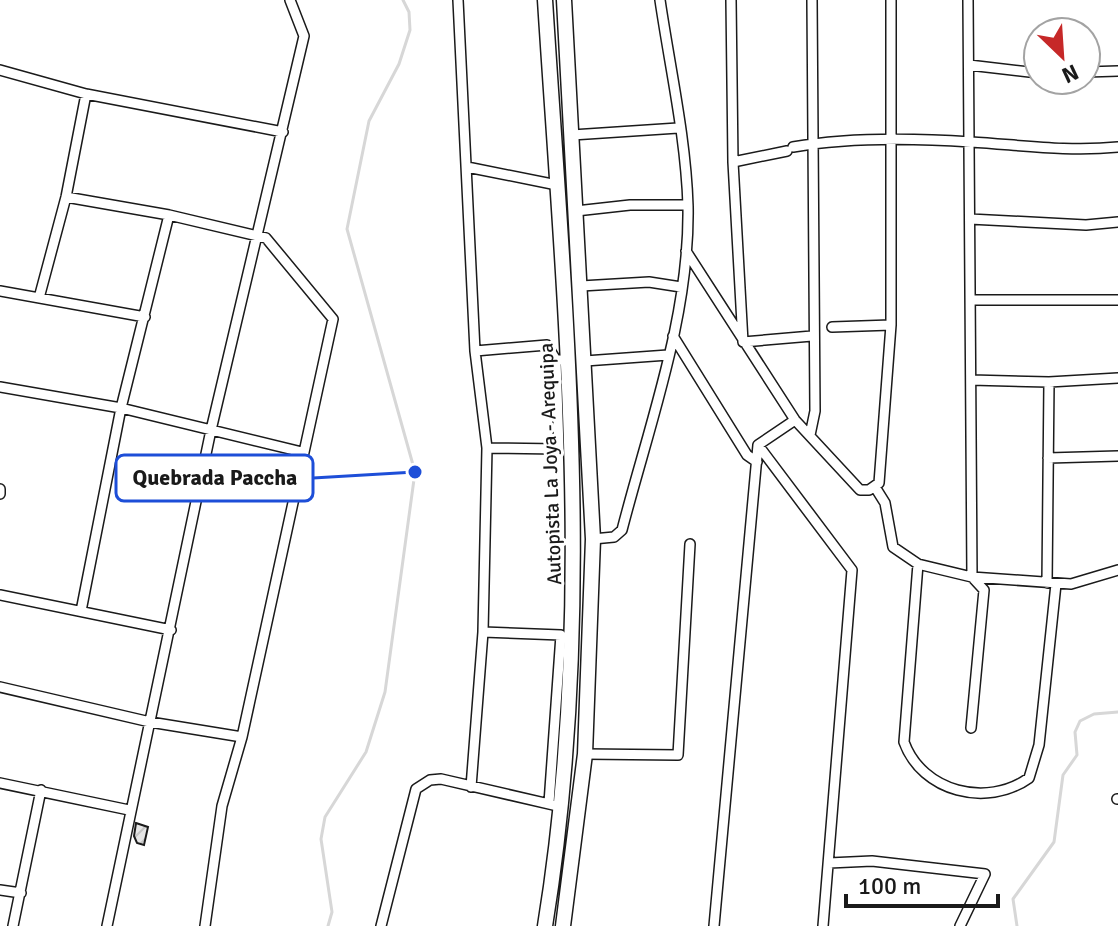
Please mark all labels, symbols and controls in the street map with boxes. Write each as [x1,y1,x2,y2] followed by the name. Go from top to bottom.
[1022,16,1102,96] north arrow
[1058,58,1083,89] text: N
[534,343,567,585] street label: Autopista La Joya - Arequipa
[116,455,313,501] callout: Quebrada Paccha
[133,464,297,491] text: Quebrada Paccha
[846,858,998,908] scale bar
[858,871,921,901] text: 100 m

